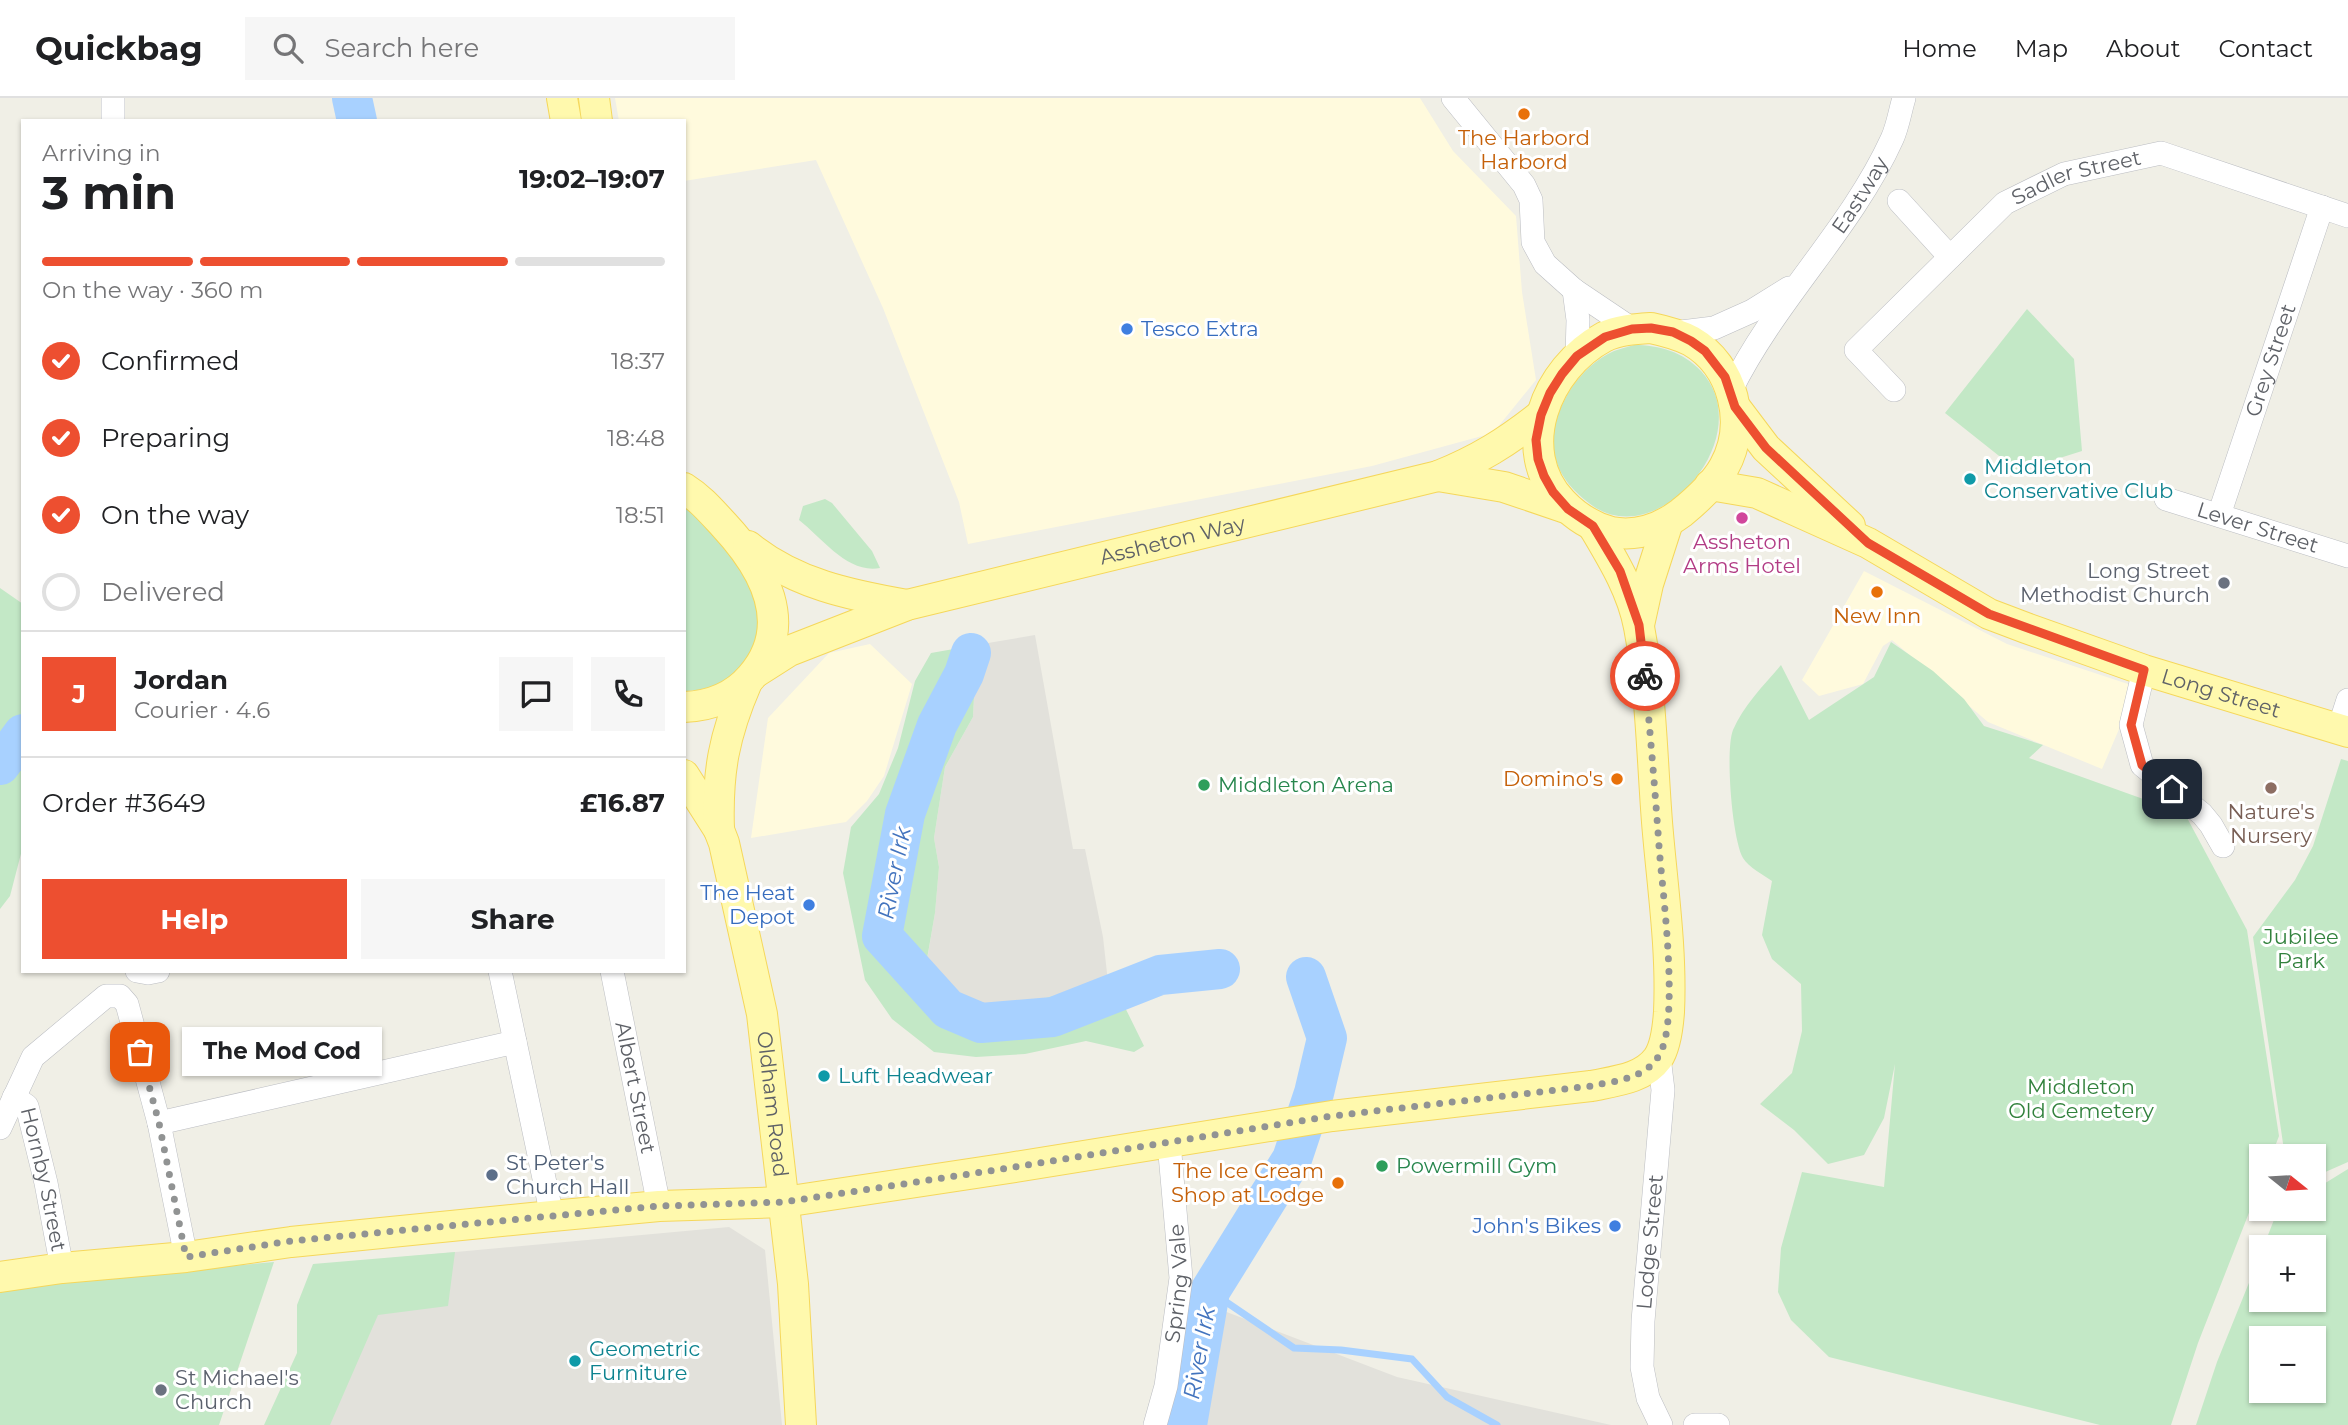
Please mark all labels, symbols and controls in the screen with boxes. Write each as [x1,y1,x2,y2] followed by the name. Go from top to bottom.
[245,17,735,80] search box
[35,28,203,68] text: Quickbag
[269,29,307,67] icon: search
[325,32,479,64] text: Search here
[1902,34,1977,63] text: Home
[2015,34,2068,63] text: Map
[2106,34,2180,63] text: About
[2218,34,2313,63] text: Contact
[1516,106,1532,122] marker: The Harbord Harbord
[1458,125,1590,174] place label: The Harbord Harbord
[42,139,161,167] text: Arriving in
[2007,145,2143,210] street label: Sadler Street
[1826,152,1893,238] street label: Eastway
[519,163,665,195] text: 19:02–19:07
[42,164,176,221] text: 3 min
[42,276,264,304] text: On the way · 360 m
[2240,301,2301,420] street label: Grey Street
[1141,316,1259,341] place label: Tesco Extra
[1119,321,1135,337] marker: Tesco Extra
[42,342,80,380] icon: check
[101,345,240,377] text: Confirmed
[611,347,665,375] text: 18:37
[42,419,80,457] icon: check
[101,422,230,454] text: Preparing
[607,424,665,452] text: 18:48
[1984,454,2173,503] place label: Middleton Conservative Club
[1962,471,1978,487] marker: Middleton Conservative Club
[42,496,80,534] icon: check
[2194,496,2322,558] street label: Lever Street
[101,499,249,531] text: On the way
[616,501,665,529] text: 18:51
[1097,510,1248,570] street label: Assheton Way
[1734,510,1750,526] marker: Assheton Arms Hotel
[1683,529,1801,578] place label: Assheton Arms Hotel
[2020,558,2210,607] place label: Long Street Methodist Church
[2216,575,2232,591] marker: Long Street Methodist Church
[101,576,225,608] text: Delivered
[1869,584,1885,600] marker: New Inn
[1833,603,1921,628] place label: New Inn
[1610,641,1680,711] courier
[499,657,573,731] button: chat
[591,657,665,731] button: phone
[1626,657,1664,695] icon: bike
[2159,663,2284,723] street label: Long Street
[134,664,228,696] text: Jordan
[72,678,86,710] text: J
[134,696,270,724] text: Courier · 4.6
[2142,759,2202,819] pin
[1503,766,1603,791] place label: Domino's
[2153,770,2191,808] icon: home
[1609,771,1625,787] marker: Domino's
[1218,772,1394,797] place label: Middleton Arena
[1196,777,1212,793] marker: Middleton Arena
[2263,780,2279,796] marker: Nature's Nursery
[42,787,206,819] text: Order #3649
[580,787,665,819] text: £16.87
[2228,799,2314,848] place label: Nature's Nursery
[871,823,917,922] water label: River Irk
[42,879,347,959] button: Help
[361,879,665,959] button: Share
[700,880,795,929] place label: The Heat Depot
[801,897,817,913] marker: The Heat Depot
[2262,924,2339,973] park label: Jubilee Park
[610,1019,661,1156] street label: Albert Street
[110,1022,170,1082] pin
[182,1028,382,1076] callout: The Mod Cod
[752,1030,794,1178] street label: Oldham Road
[121,1033,159,1071] icon: bag
[203,1037,361,1065] text: The Mod Cod
[838,1063,993,1088] place label: Luft Headwear
[816,1068,832,1084] marker: Luft Headwear
[2008,1074,2154,1123] park label: Middleton Old Cemetery
[16,1104,72,1253] street label: Hornby Street
[2249,1144,2326,1222] north arrow
[2249,1144,2326,1403] map controls
[506,1150,629,1199] place label: St Peter's Church Hall
[1396,1153,1557,1178] place label: Powermill Gym
[1171,1158,1324,1207] place label: The Ice Cream Shop at Lodge
[1374,1158,1390,1174] marker: Powermill Gym
[484,1167,500,1183] marker: St Peter's Church Hall
[1631,1173,1668,1311] street label: Lodge Street
[1330,1175,1346,1191] marker: The Ice Cream Shop at Lodge
[1471,1213,1601,1238] place label: John's Bikes
[1607,1218,1623,1234] marker: John's Bikes
[1159,1223,1193,1344] street label: Spring Vale
[2249,1235,2326,1312] button: +
[1177,1303,1221,1402] water label: River Irk
[2249,1326,2326,1403] button: −
[589,1336,700,1385] place label: Geometric Furniture
[567,1353,583,1369] marker: Geometric Furniture
[175,1365,299,1414] place label: St Michael's Church
[153,1382,169,1398] marker: St Michael's Church

